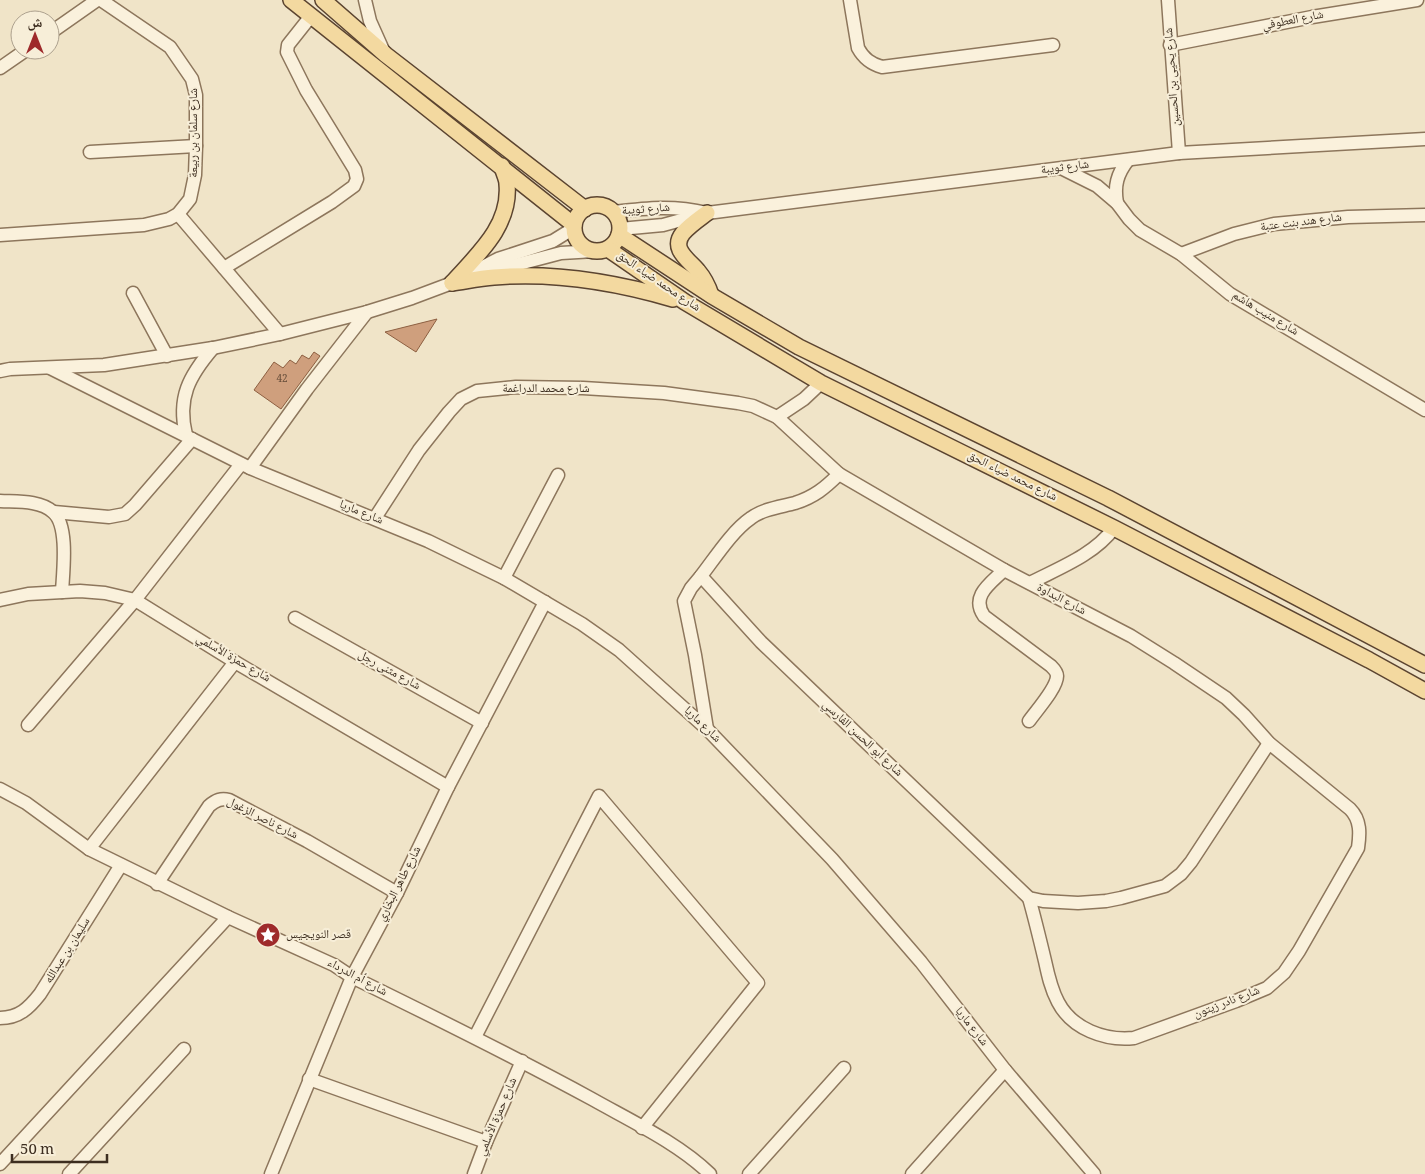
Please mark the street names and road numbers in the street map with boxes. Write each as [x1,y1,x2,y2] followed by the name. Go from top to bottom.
[1260,5,1326,37] street label: شارع العطوفي
[1159,27,1187,127] street label: شارع يحيى بن الحسين
[184,88,205,178] street label: شارع سلمان بن ربيعة
[1040,155,1090,181] street label: شارع ثويبة
[621,198,671,222] street label: شارع ثويبة
[1259,208,1343,238] street label: شارع هند بنت عتبة
[611,246,705,318] street label: شارع محمد ضياء الحق
[1228,286,1302,342] street label: شارع منيب هاشم
[502,379,590,400] street label: شارع محمد الدراغمة
[963,446,1061,508] street label: شارع محمد ضياء الحق
[336,495,386,531] street label: شارع ماريا
[1032,578,1090,622] street label: شارع البداوة
[192,629,275,689] street label: شارع حمزة الأسلمي
[354,645,424,697] street label: شارع مثنى رجل
[817,696,908,782] street label: شارع أبو الحسن الفارسي
[678,702,726,749] street label: شارع ماريا
[223,792,302,846] street label: شارع ناصر الزغول
[372,843,428,925] street label: شارع طاهر البخاري
[39,914,97,988] street label: سليمان بن عبدالله
[323,953,391,1003] street label: شارع أم الدرداء
[1191,981,1263,1025] street label: شارع نادر زيتون
[949,1003,993,1052] street label: شارع ماريا
[472,1074,524,1160] street label: شارع حمزة الأسلمي

